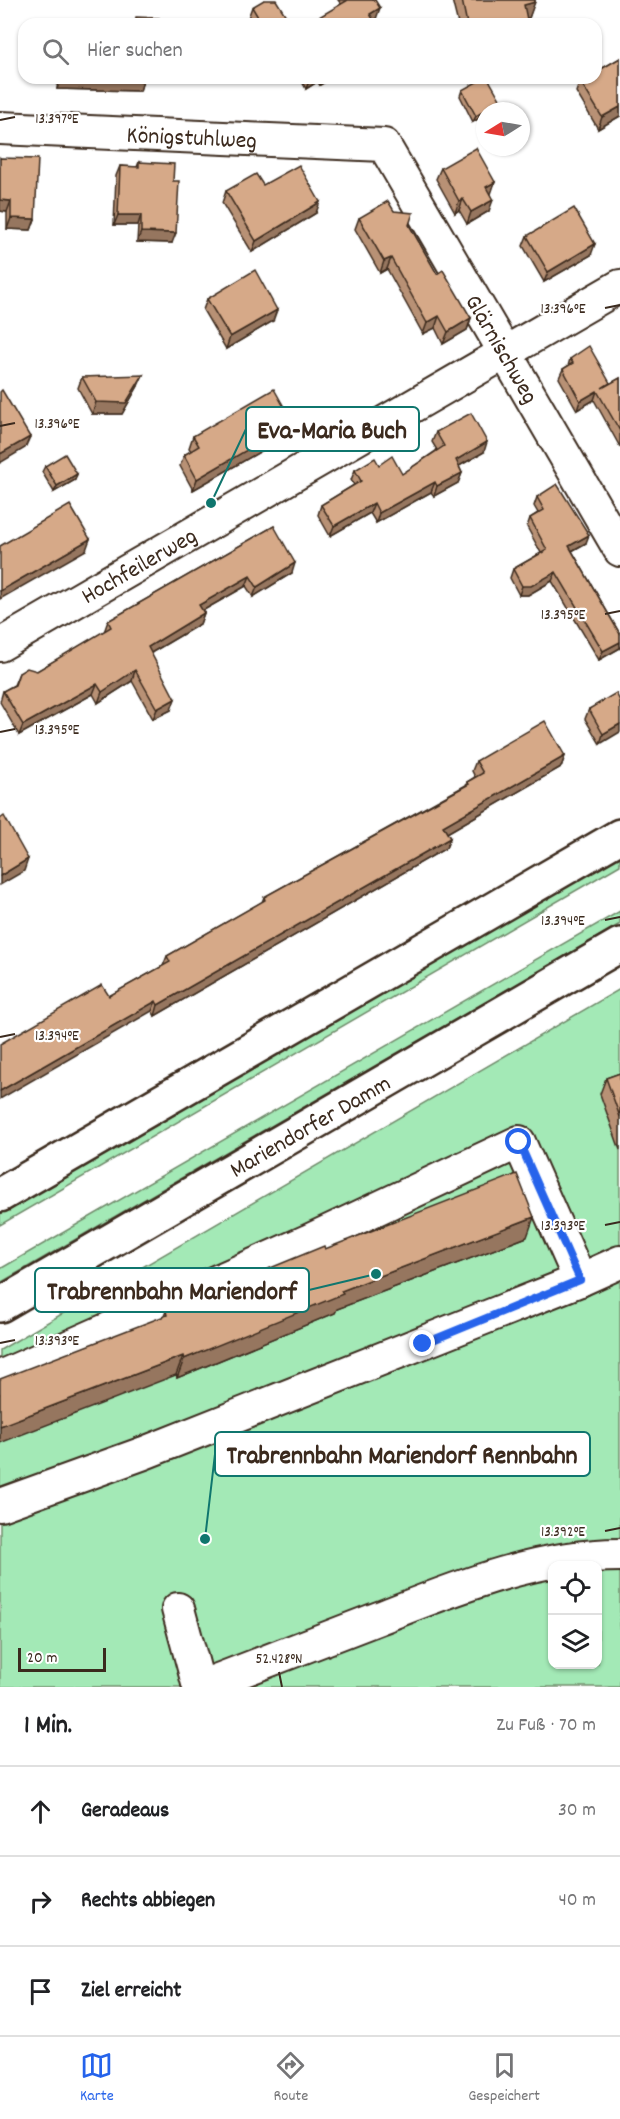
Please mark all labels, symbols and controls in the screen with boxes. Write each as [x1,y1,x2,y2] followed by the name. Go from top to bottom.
[18,18,602,84] search box
[39,35,72,68] icon: search
[87,36,183,67] text: Hier suchen
[476,102,530,156] north arrow
[35,109,79,131] text: 13.397°E
[126,120,258,159] street label: Königstuhlweg
[455,289,545,411] street label: Glärnischweg
[541,299,586,321] text: 13.396°E
[246,407,419,451] callout: Eva-Maria Buch
[35,414,80,436] text: 13.396°E
[257,414,407,451] text: Eva-Maria Buch
[76,520,204,614] street label: Hochfeilerweg
[541,605,585,627] text: 13.395°E
[35,720,79,742] text: 13.395°E
[541,911,585,933] text: 13.394°E
[35,1026,79,1048] text: 13.394°E
[224,1068,398,1188] street label: Mariendorfer Damm
[505,1128,531,1154] route start
[541,1216,585,1238] text: 13.393°E
[35,1268,309,1312] callout: Trabrennbahn Mariendorf
[47,1275,299,1312] text: Trabrennbahn Mariendorf
[409,1330,435,1356] route end
[35,1331,79,1353] text: 13.393°E
[215,1432,590,1476] callout: Trabrennbahn Mariendorf Rennbahn
[226,1439,578,1476] text: Trabrennbahn Mariendorf Rennbahn
[541,1522,585,1544] text: 13.392°E
[548,1561,602,1669] map controls
[548,1561,602,1615] button: locate
[548,1615,602,1669] button: layers
[18,1645,106,1672] scale bar
[27,1647,57,1670] text: 20 m
[255,1649,303,1671] text: 52.428°N
[24,1708,72,1745] text: 1 Min.
[496,1712,596,1740] text: Zu Fuß · 70 m
[24,1795,57,1828] icon: ahead
[81,1796,169,1827] text: Geradeaus
[558,1797,596,1825] text: 30 m
[24,1885,57,1918] icon: right
[81,1886,215,1917] text: Rechts abbiegen
[558,1887,596,1915] text: 40 m
[24,1975,57,2008] icon: arrive
[81,1976,181,2007] text: Ziel erreicht
[80,2049,114,2108] tab: Karte
[274,2049,308,2108] tab: Route
[468,2049,540,2108] tab: Gespeichert

